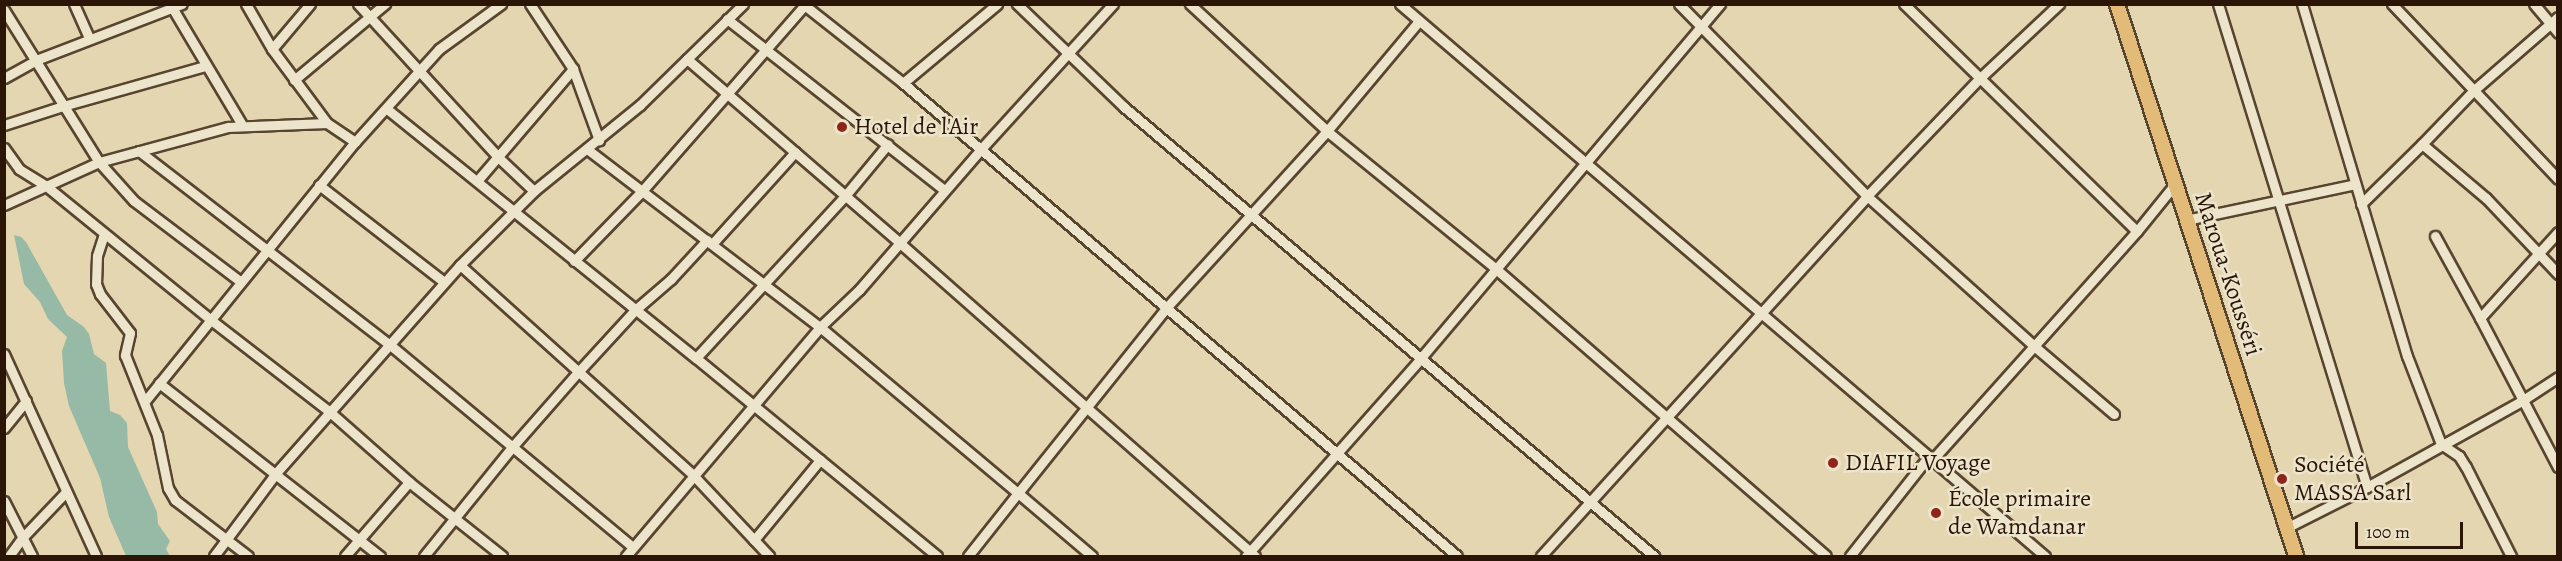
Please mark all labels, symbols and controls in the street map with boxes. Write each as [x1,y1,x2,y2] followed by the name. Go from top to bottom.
[854,113,978,141] place label: Hotel de l'Air
[835,120,849,134] marker: Hotel de l'Air
[2188,189,2268,359] street label: Maroua-Kousséri
[1845,449,1991,477] place label: DIAFIL Voyage
[2294,451,2411,507] place label: Société MASSA Sarl
[1826,456,1840,470] marker: DIAFIL Voyage
[2275,472,2289,486] marker: Société MASSA Sarl
[1948,485,2091,541] place label: École primaire de Wamdanar
[1929,506,1943,520] marker: École primaire de Wamdanar
[2358,510,2466,548] scale bar
[2366,520,2410,544] text: 100 m

